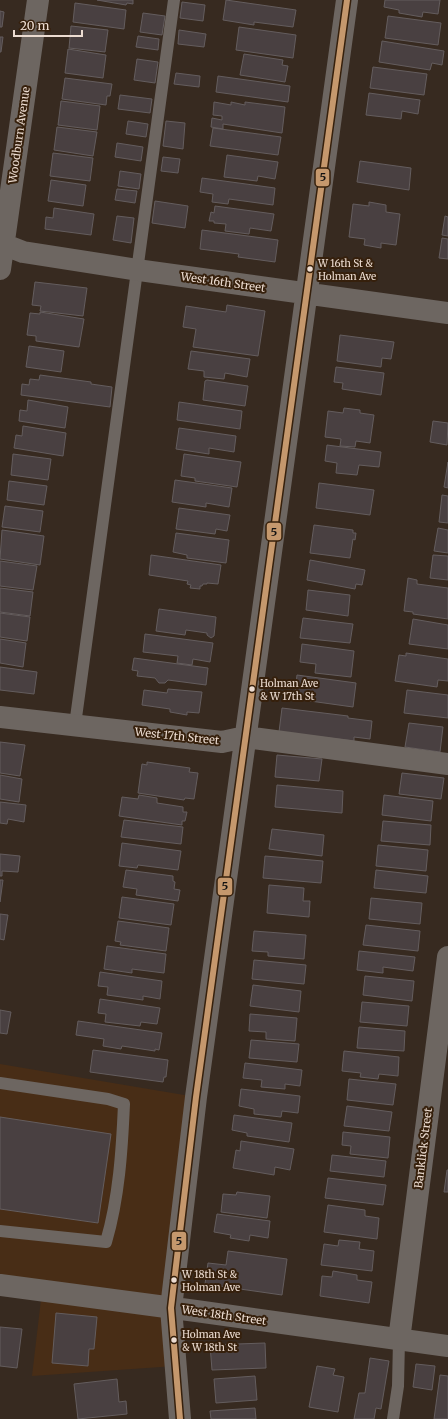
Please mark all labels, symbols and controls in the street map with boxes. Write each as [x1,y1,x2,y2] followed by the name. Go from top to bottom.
[14,12,82,38] scale bar
[20,18,49,33] text: 20 m
[5,86,33,185] street label: Woodburn Avenue
[315,168,330,187] line badge: 5
[320,170,326,184] text: 5
[317,257,376,283] place label: W 16th St & Holman Ave
[305,264,315,274] marker: W 16th St & Holman Ave
[179,269,267,295] street label: West 16th Street
[266,522,282,541] line badge: 5
[271,525,277,539] text: 5
[260,677,318,703] place label: Holman Ave & W 17th St
[247,684,257,694] marker: Holman Ave & W 17th St
[133,725,221,747] street label: West 17th Street
[217,877,233,896] line badge: 5
[222,879,228,893] text: 5
[411,1106,435,1189] street label: Banklick Street
[171,1231,187,1251] line badge: 5
[176,1234,182,1248] text: 5
[181,1268,240,1294] place label: W 18th St & Holman Ave
[169,1275,179,1285] marker: W 18th St & Holman Ave
[180,1302,268,1328] street label: West 18th Street
[182,1328,240,1354] place label: Holman Ave & W 18th St
[169,1335,179,1345] marker: Holman Ave & W 18th St

